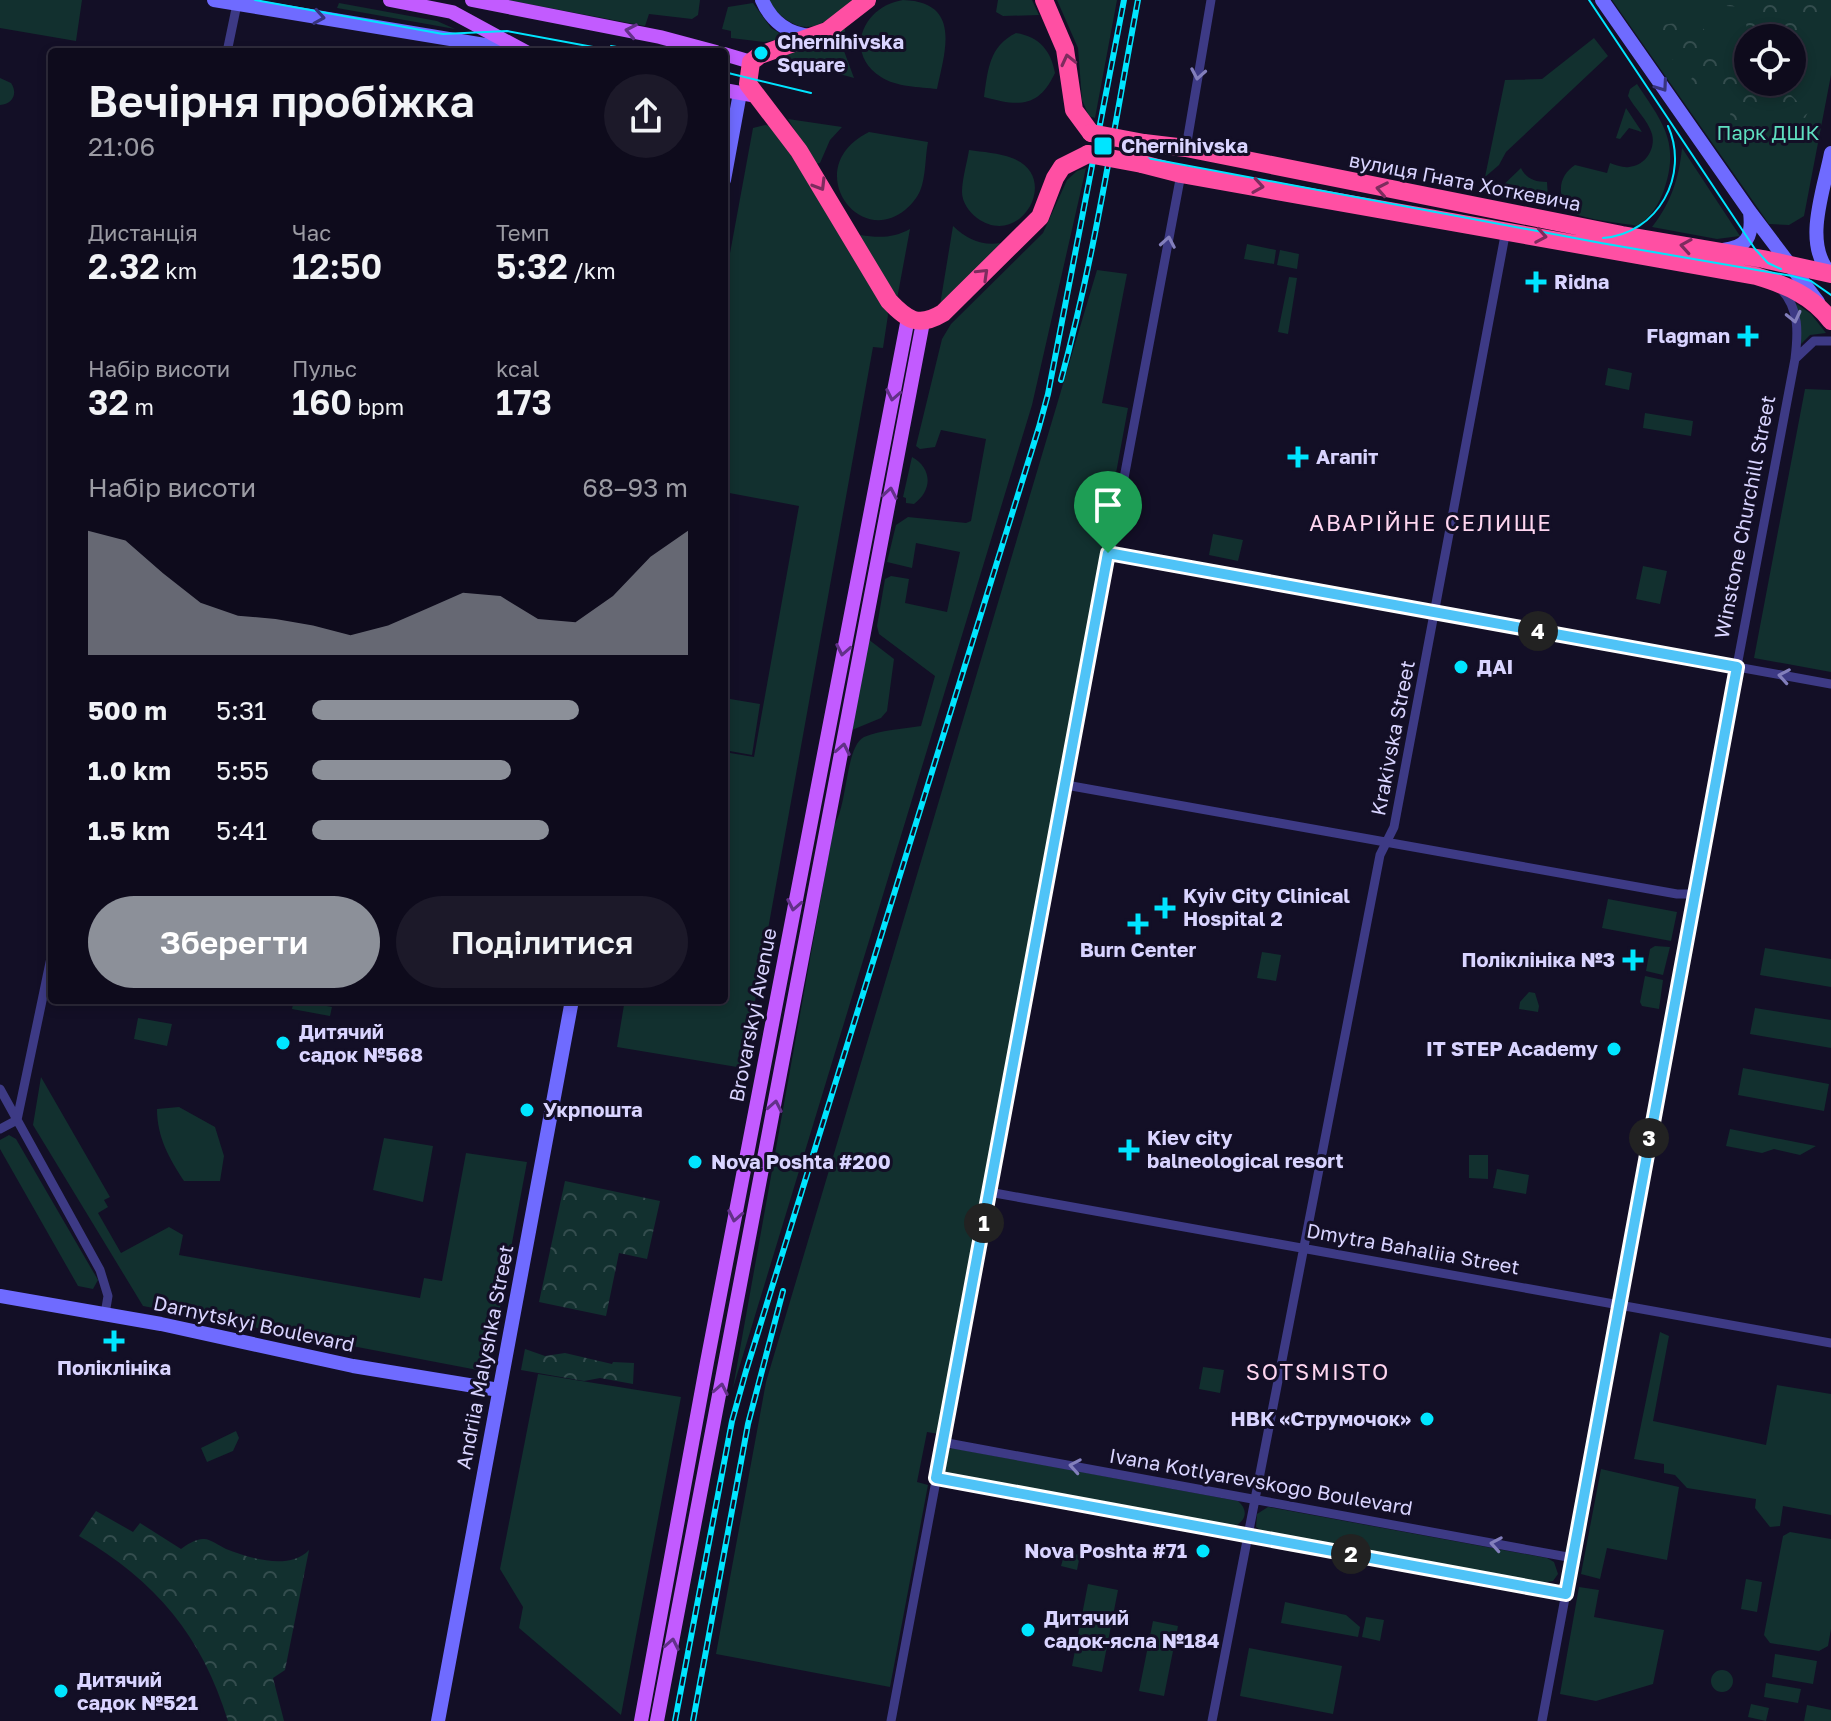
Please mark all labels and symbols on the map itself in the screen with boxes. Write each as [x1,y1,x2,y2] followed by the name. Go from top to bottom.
[312,8,326,25] one-way arrow
[625,23,638,40] one-way arrow
[777,29,904,76] place label: Chernihivska Square
[752,44,770,62] marker: Chernihivska Square
[1060,54,1077,68] one-way arrow
[1191,67,1208,81] one-way arrow
[1652,78,1667,92] one-way arrow
[1716,120,1820,144] park label: Парк ДШК
[1121,133,1248,157] place label: Chernihivska
[1092,135,1114,157] marker: Chernihivska
[1347,147,1583,215] street label: вулиця Гната Хоткевича
[810,176,825,191] one-way arrow
[1251,177,1265,194] one-way arrow
[1375,181,1388,198] one-way arrow
[1535,227,1548,244] one-way arrow
[1159,235,1176,248] one-way arrow
[1679,238,1693,255] one-way arrow
[974,269,988,283] one-way arrow
[1554,269,1609,293] place label: Ridna
[1525,271,1547,293] marker: Ridna
[1785,310,1802,323] one-way arrow
[1646,323,1730,347] place label: Flagman
[1737,325,1759,347] marker: Flagman
[885,388,902,402] one-way arrow
[1709,393,1779,641] street label: Winstone Churchill Street
[1316,444,1378,468] place label: Агапіт
[1287,446,1309,468] marker: Агапіт
[1074,471,1142,553] pin
[880,486,897,500] one-way arrow
[1309,509,1553,536] district label: АВАРІЙНЕ СЕЛИЩЕ
[1518,611,1558,651] pin: 4
[836,643,853,657] one-way arrow
[1477,654,1513,678] place label: ДАІ
[1365,658,1419,818] street label: Krakivska Street
[1452,658,1470,676] marker: ДАІ
[1777,668,1791,685] one-way arrow
[834,743,851,756] one-way arrow
[1183,883,1350,930] place label: Kyiv City Clinical Hospital 2
[1154,897,1176,919] marker: Kyiv City Clinical Hospital 2
[787,899,804,912] one-way arrow
[1127,913,1149,935] marker: Burn Center
[723,926,781,1104] street label: Brovarskyi Avenue
[1080,937,1196,961] place label: Burn Center
[1461,947,1615,971] place label: Поліклініка №3
[1622,949,1644,971] marker: Поліклініка №3
[299,1019,423,1066] place label: Дитячий садок №568
[274,1034,292,1052] marker: Дитячий садок №568
[1426,1036,1598,1060] place label: IT STEP Academy
[1605,1040,1623,1058] marker: IT STEP Academy
[543,1097,643,1121] place label: Укрпошта
[765,1099,782,1113] one-way arrow
[518,1101,536,1119] marker: Укрпошта
[1629,1118,1669,1158] pin: 3
[1147,1125,1343,1172] place label: Kiev city balneological resort
[1118,1139,1140,1161] marker: Kiev city balneological resort
[711,1149,891,1173] place label: Nova Poshta #200
[686,1153,704,1171] marker: Nova Poshta #200
[964,1203,1004,1243] pin: 1
[727,1209,744,1222] one-way arrow
[1305,1217,1522,1279] street label: Dmytra Bahaliia Street
[450,1243,518,1471] street label: Andriia Malyshka Street
[151,1290,357,1356] street label: Darnytskyi Boulevard
[103,1330,125,1352] marker: Поліклініка
[57,1355,171,1379] place label: Поліклініка
[1246,1358,1390,1385] district label: SOTSMISTO
[711,1382,728,1396] one-way arrow
[1231,1406,1411,1430] place label: НВК «Струмочок»
[1418,1410,1436,1428] marker: НВК «Струмочок»
[1108,1442,1415,1520] street label: Ivana Kotlyarevskogo Boulevard
[1068,1459,1082,1476] one-way arrow
[1331,1534,1371,1574] pin: 2
[1489,1536,1503,1553] one-way arrow
[1024,1538,1187,1562] place label: Nova Poshta #71
[1194,1542,1212,1560] marker: Nova Poshta #71
[1044,1605,1220,1652] place label: Дитячий садок-ясла №184
[1019,1621,1037,1639] marker: Дитячий садок-ясла №184
[662,1638,679,1651] one-way arrow
[77,1667,198,1714] place label: Дитячий садок №521
[52,1682,70,1700] marker: Дитячий садок №521

